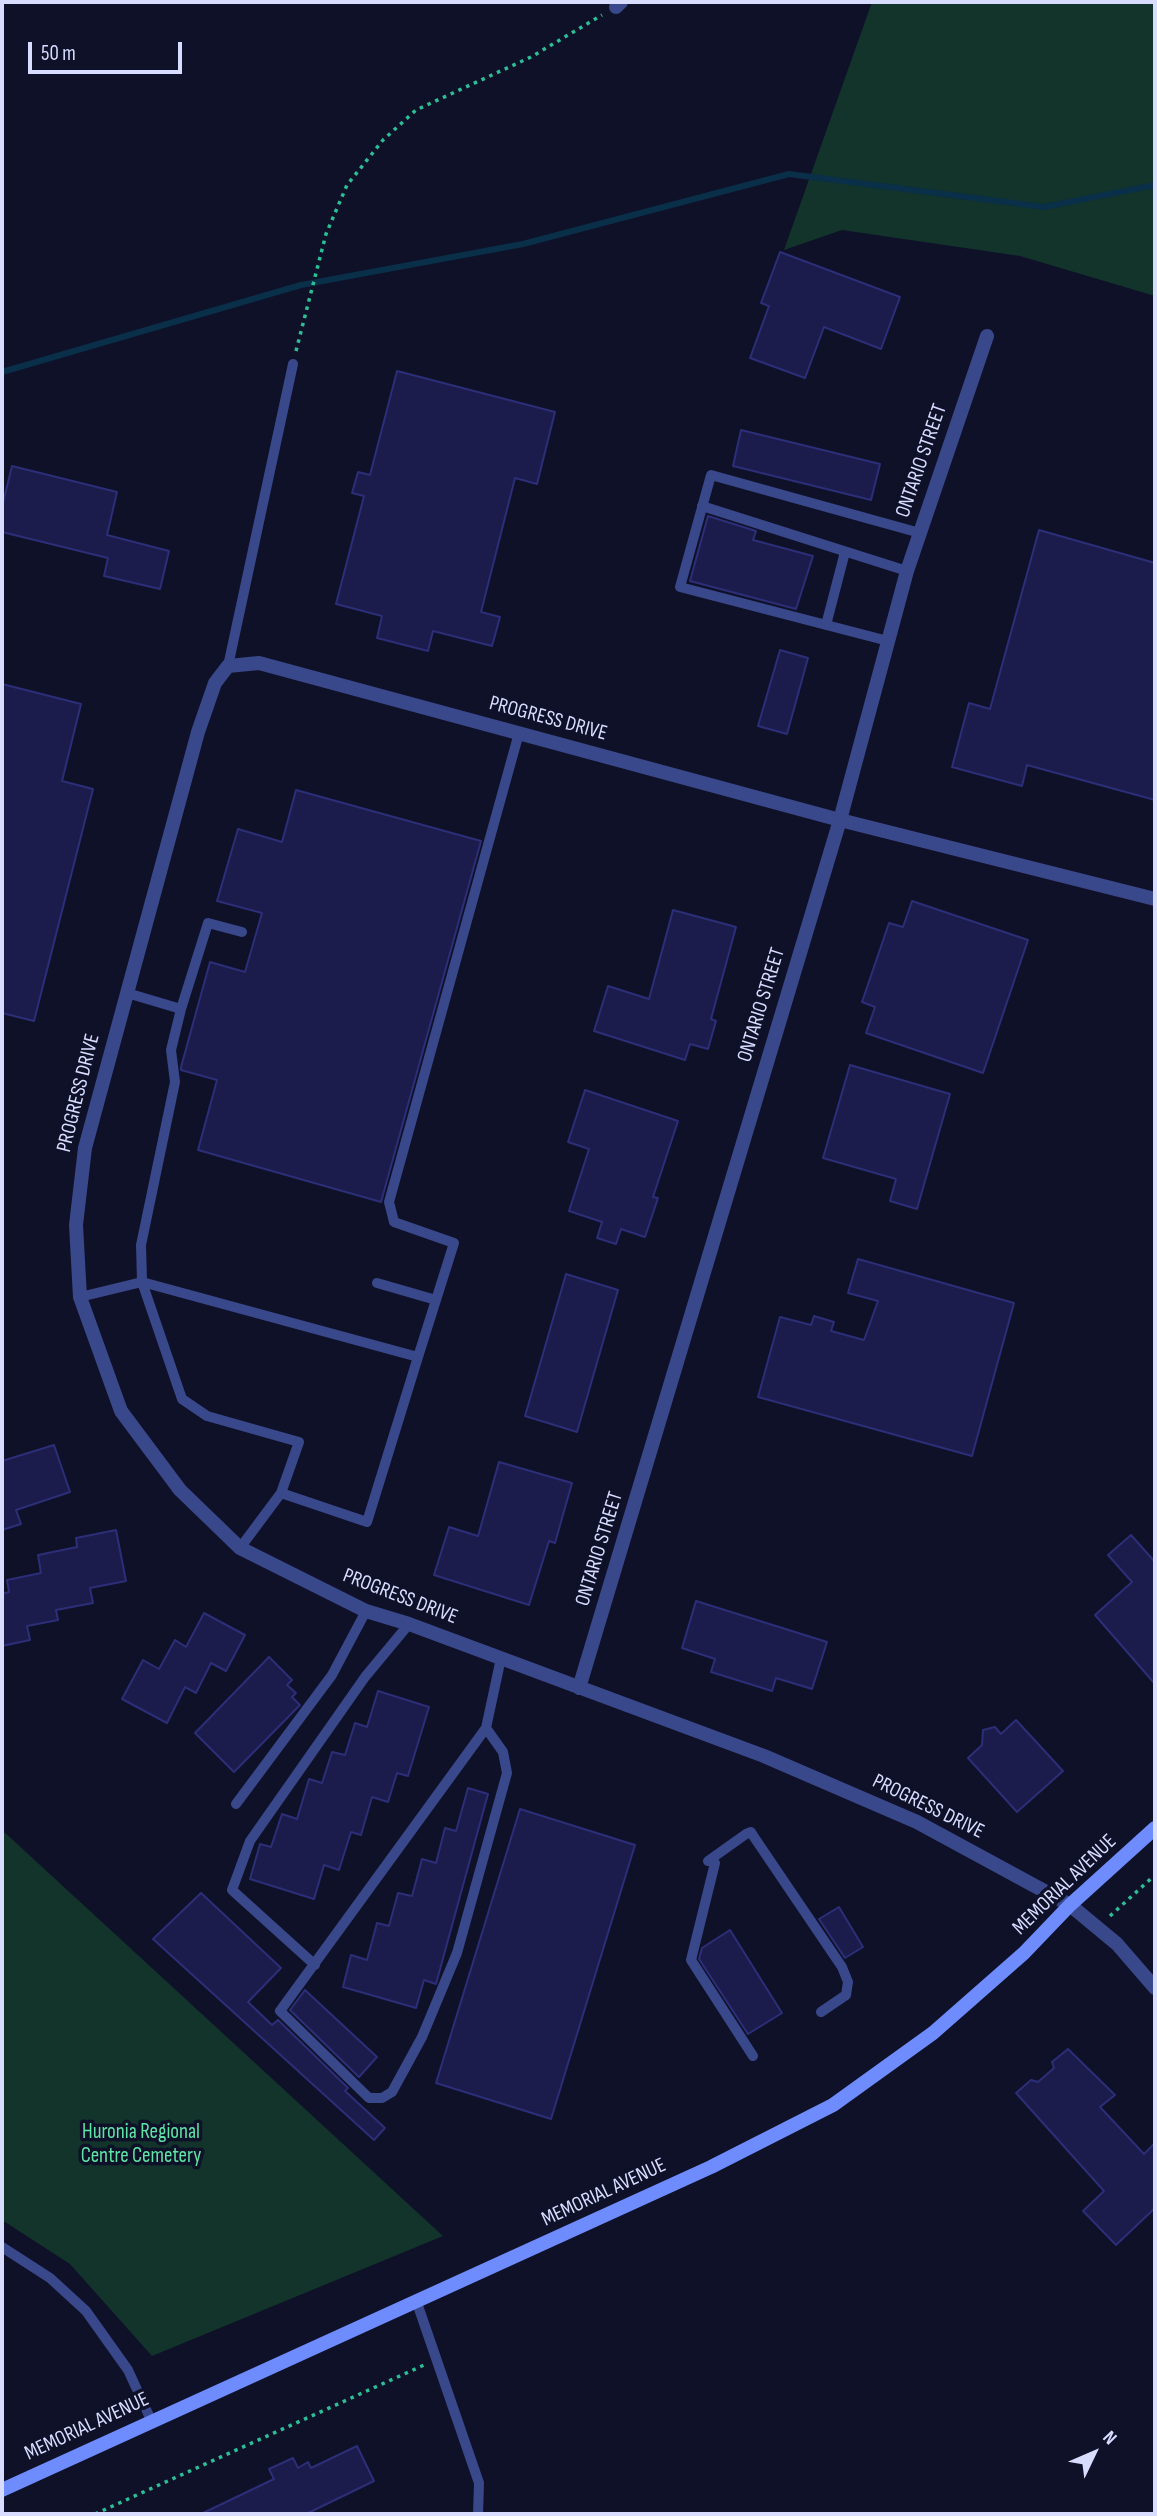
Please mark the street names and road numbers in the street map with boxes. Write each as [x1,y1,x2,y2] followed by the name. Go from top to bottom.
[891,401,953,521] street label: ONTARIO STREET
[486,691,610,747] street label: PROGRESS DRIVE
[733,945,791,1065] street label: ONTARIO STREET
[52,1031,106,1155] street label: PROGRESS DRIVE
[571,1489,629,1609] street label: ONTARIO STREET
[339,1564,461,1630] street label: PROGRESS DRIVE
[868,1769,988,1845] street label: PROGRESS DRIVE
[1008,1829,1122,1941] street label: MEMORIAL AVENUE
[538,2153,670,2233] street label: MEMORIAL AVENUE
[21,2387,153,2467] street label: MEMORIAL AVENUE

